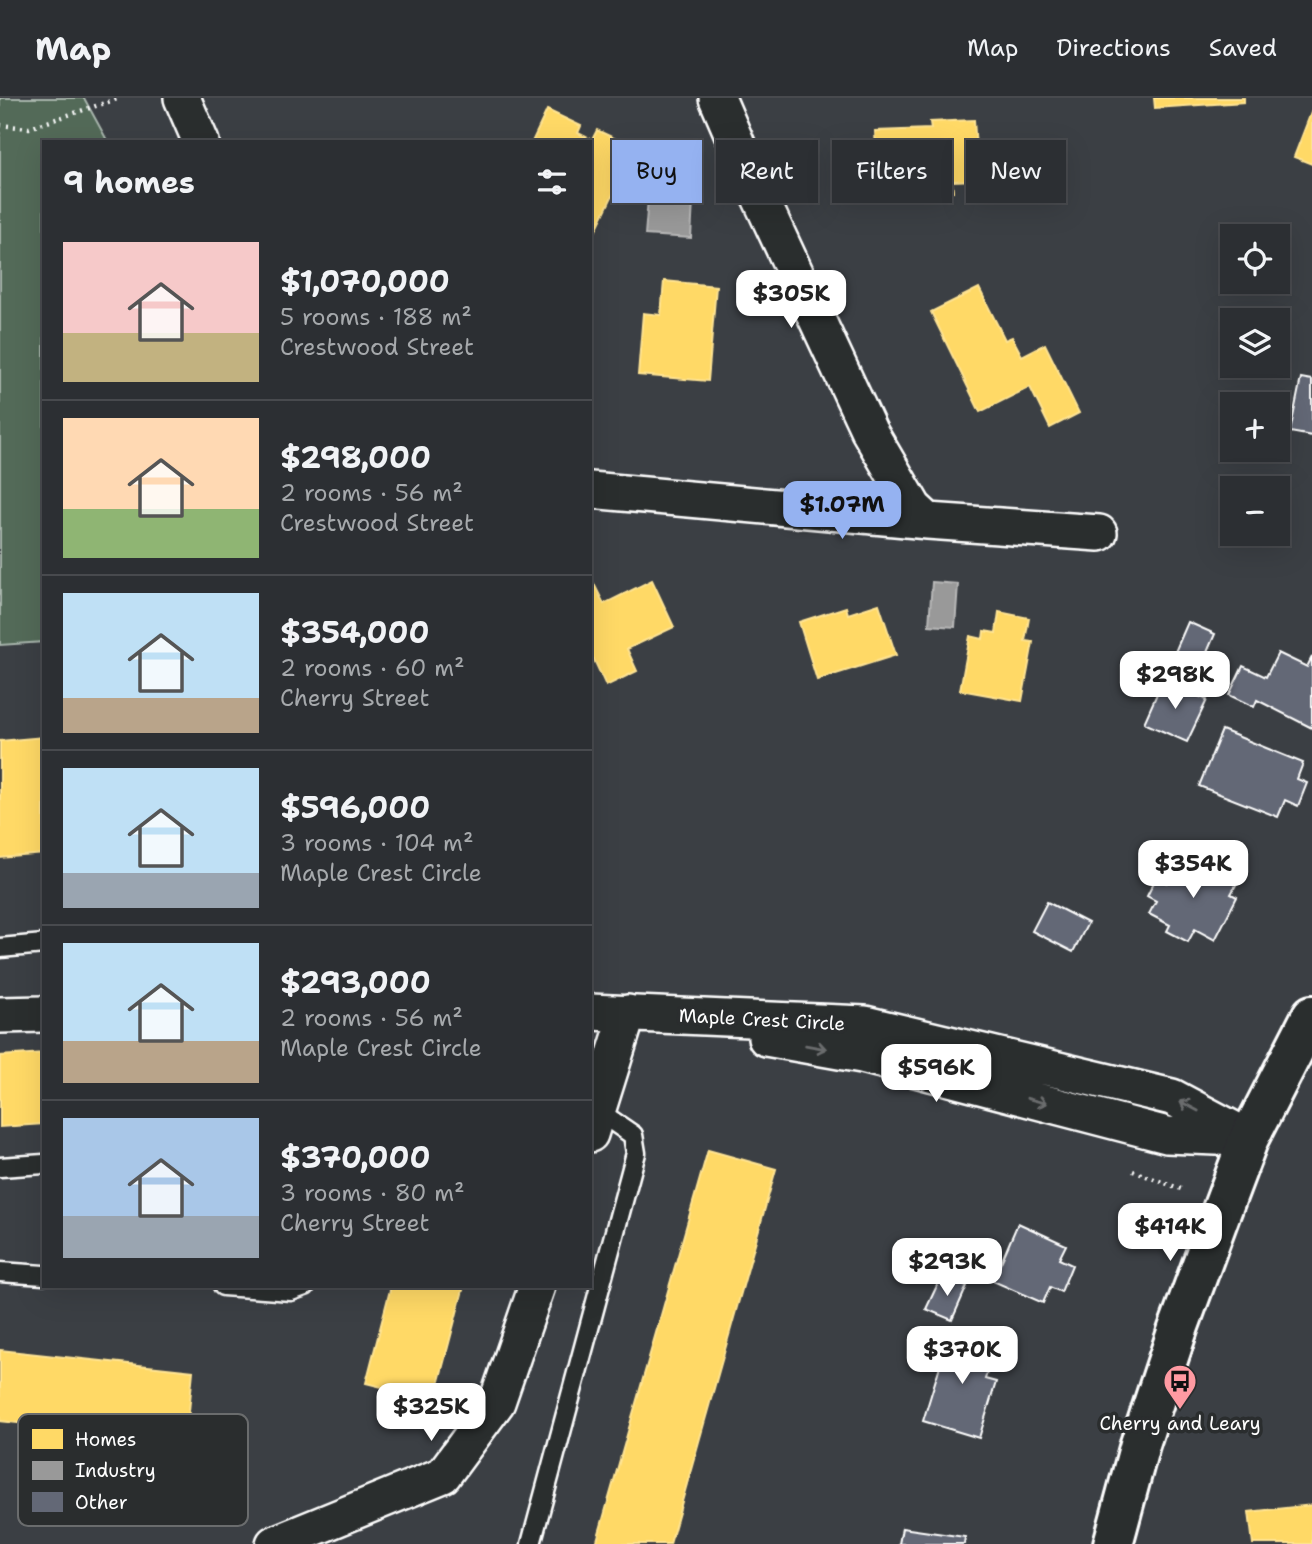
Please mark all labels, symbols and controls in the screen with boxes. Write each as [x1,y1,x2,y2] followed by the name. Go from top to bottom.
[35,26,111,71] text: Map
[967,32,1018,64] text: Map
[1056,32,1171,64] text: Directions
[1209,32,1277,64] text: Saved
[612,140,702,203] chip: Buy
[716,140,818,203] chip: Rent
[832,140,952,203] chip: Filters
[966,140,1066,203] chip: New
[63,162,195,203] text: 9 homes
[533,163,571,201] icon: filters
[1220,224,1290,546] map controls
[1220,224,1290,294] button: locate
[280,261,450,302] text: $1,070,000
[119,270,203,354] icon: home
[742,271,840,330] pin: $305K
[752,278,830,308] text: $305K
[280,302,472,332] text: 5 rooms · 188 m²
[1220,308,1290,378] button: layers
[280,332,474,362] text: Crestwood Street
[1220,392,1290,462] button: +
[280,437,431,478] text: $298,000
[119,446,203,530] icon: home
[1220,476,1290,546] button: −
[280,478,463,508] text: 2 rooms · 56 m²
[785,482,899,541] pin: $1.07M
[799,489,885,519] text: $1.07M
[280,508,474,538] text: Crestwood Street
[280,612,430,653] text: $354,000
[119,621,203,705] icon: home
[1126,652,1224,711] pin: $298K
[280,653,465,683] text: 2 rooms · 60 m²
[1136,659,1214,689] text: $298K
[280,683,430,713] text: Cherry Street
[280,787,430,828] text: $596,000
[119,796,203,880] icon: home
[280,828,473,858] text: 3 rooms · 104 m²
[1144,840,1242,900] pin: $354K
[1154,848,1232,878] text: $354K
[280,858,482,888] text: Maple Crest Circle
[280,962,431,1003] text: $293,000
[119,971,203,1055] icon: home
[280,1003,463,1033] text: 2 rooms · 56 m²
[678,1003,846,1036] street label: Maple Crest Circle
[280,1033,482,1063] text: Maple Crest Circle
[804,1041,827,1054] one-way arrow
[887,1044,985,1104] pin: $596K
[897,1052,975,1082] text: $596K
[1025,1095,1048,1108] one-way arrow
[1179,1099,1200,1112] one-way arrow
[280,1137,430,1178] text: $370,000
[119,1146,203,1230] icon: home
[280,1178,465,1208] text: 3 rooms · 80 m²
[1121,1204,1219,1263] pin: $414K
[280,1208,430,1238] text: Cherry Street
[1134,1211,1206,1241] text: $414K
[898,1238,996,1298] pin: $293K
[908,1246,986,1276] text: $293K
[913,1326,1011,1386] pin: $370K
[923,1334,1001,1364] text: $370K
[1161,1362,1199,1411] bus stop icon: Cherry and Leary
[382,1384,480,1443] pin: $325K
[393,1391,470,1421] text: $325K
[1099,1411,1261,1436] place label: Cherry and Leary
[18,1414,248,1526] legend
[75,1427,136,1452] text: Homes
[75,1458,156,1483] text: Industry
[75,1490,128,1515] text: Other

